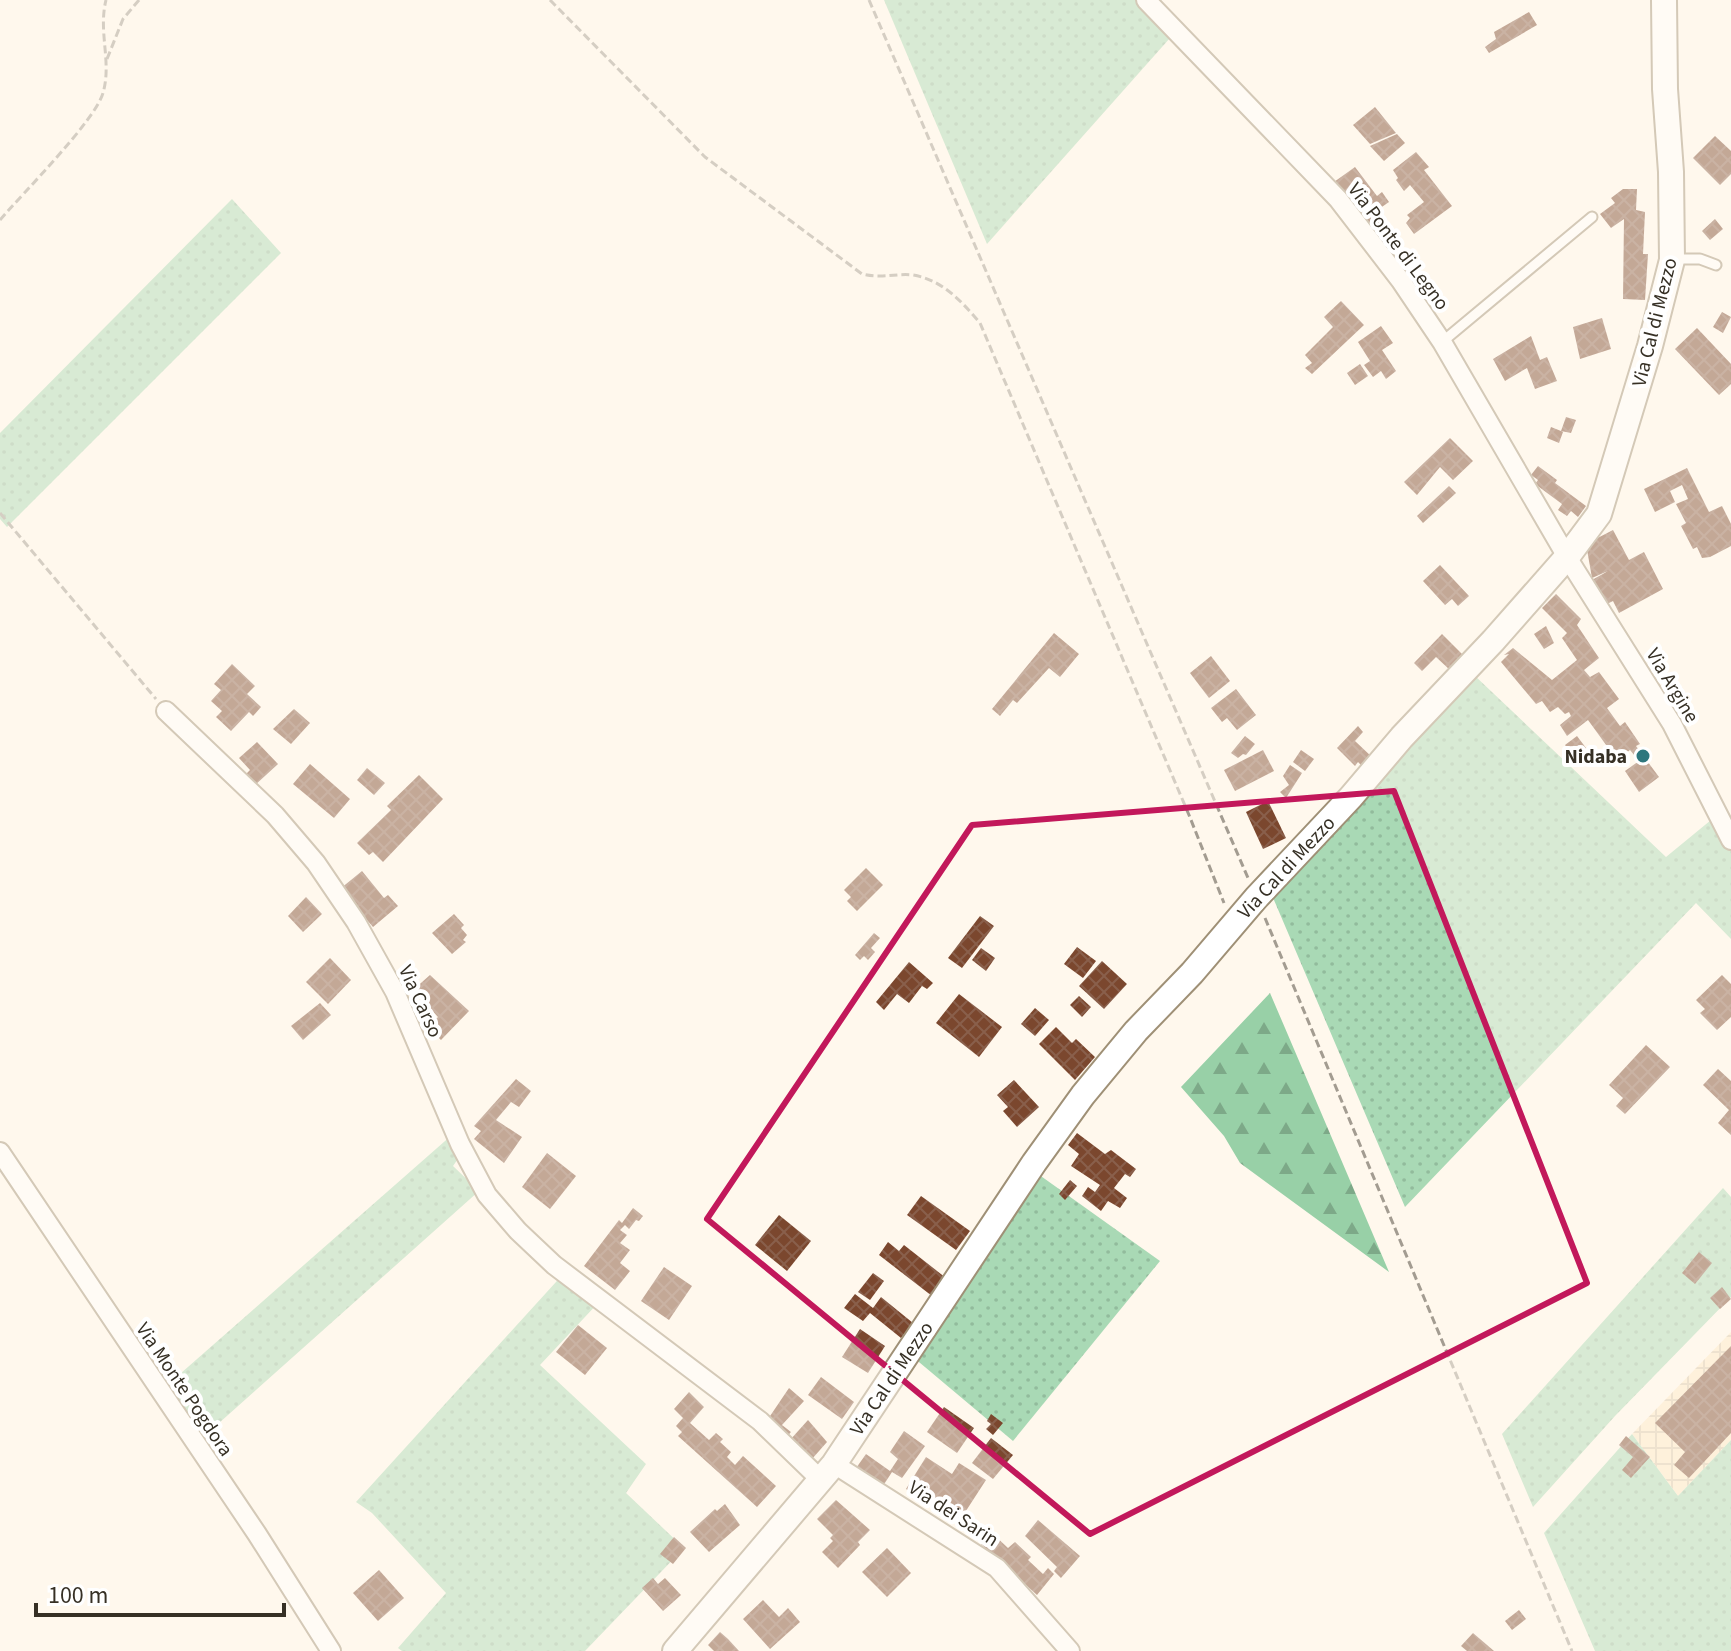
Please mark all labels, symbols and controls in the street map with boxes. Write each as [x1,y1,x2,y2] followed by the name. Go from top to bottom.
[1341,177,1456,316] street label: Via Ponte di Legno
[1625,255,1685,390] street label: Via Cal di Mezzo
[1639,643,1705,728] street label: Via Argine
[1564,743,1627,771] place label: Nidaba
[1634,747,1652,765] marker: Nidaba
[1231,810,1342,926] street label: Via Cal di Mezzo
[391,961,449,1042] street label: Via Carso
[843,1316,940,1441] street label: Via Cal di Mezzo
[129,1317,239,1462] street label: Via Monte Pogdora
[903,1474,1004,1554] street label: Via dei Sarin
[36,1567,284,1617] scale bar
[48,1578,108,1613] text: 100 m

